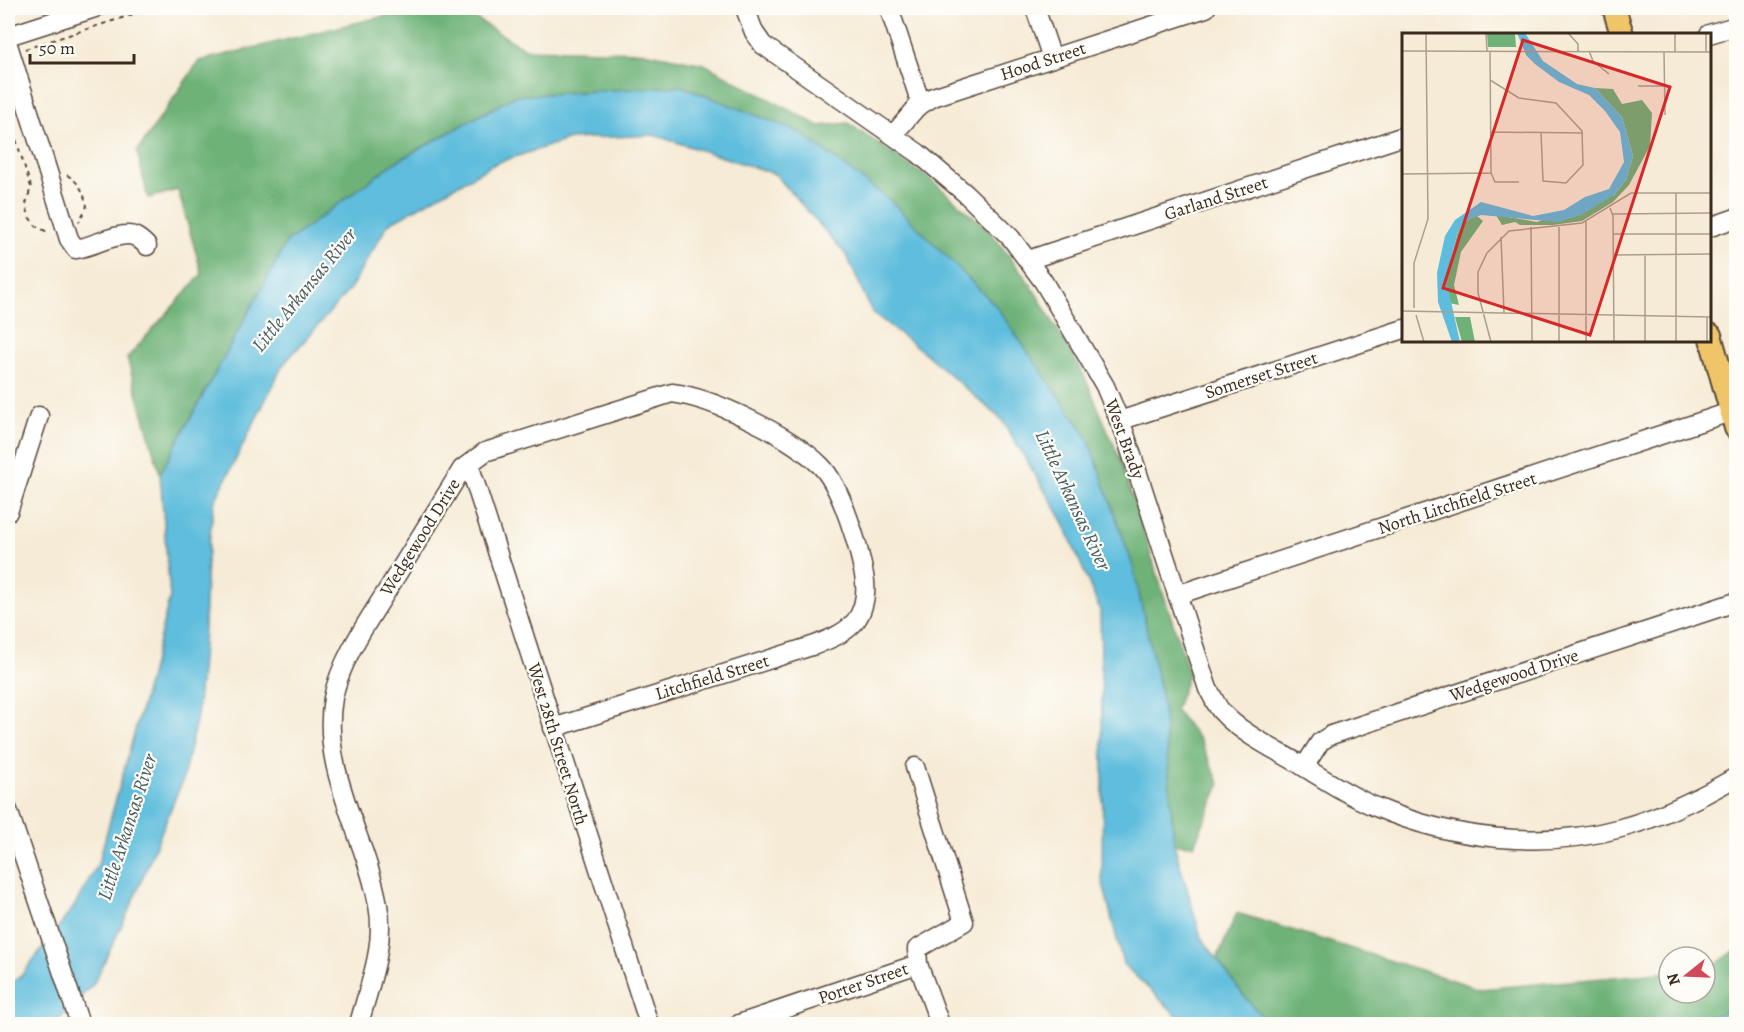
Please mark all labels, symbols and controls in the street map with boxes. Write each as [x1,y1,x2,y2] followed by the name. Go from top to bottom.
[30,27,134,65] scale bar
[1402,33,1711,342] inset map
[39,36,75,60] text: 50 m
[997,36,1089,86] street label: Hood Street
[1161,170,1271,226] street label: Garland Street
[246,221,363,358] water label: Little Arkansas River
[1202,345,1320,405] street label: Somerset Street
[1099,395,1151,483] street label: West Brady
[1029,425,1118,576] water label: Little Arkansas River
[1375,466,1539,540] street label: North Litchfield Street
[374,474,466,601] street label: Wedgewood Drive
[1446,643,1582,707] street label: Wedgewood Drive
[652,648,772,706] street label: Litchfield Street
[522,659,594,828] street label: West 28th Street North
[91,749,164,904] water label: Little Arkansas River
[1657,945,1717,1005] north arrow
[815,956,911,1010] street label: Porter Street
[1661,970,1686,988] text: N

